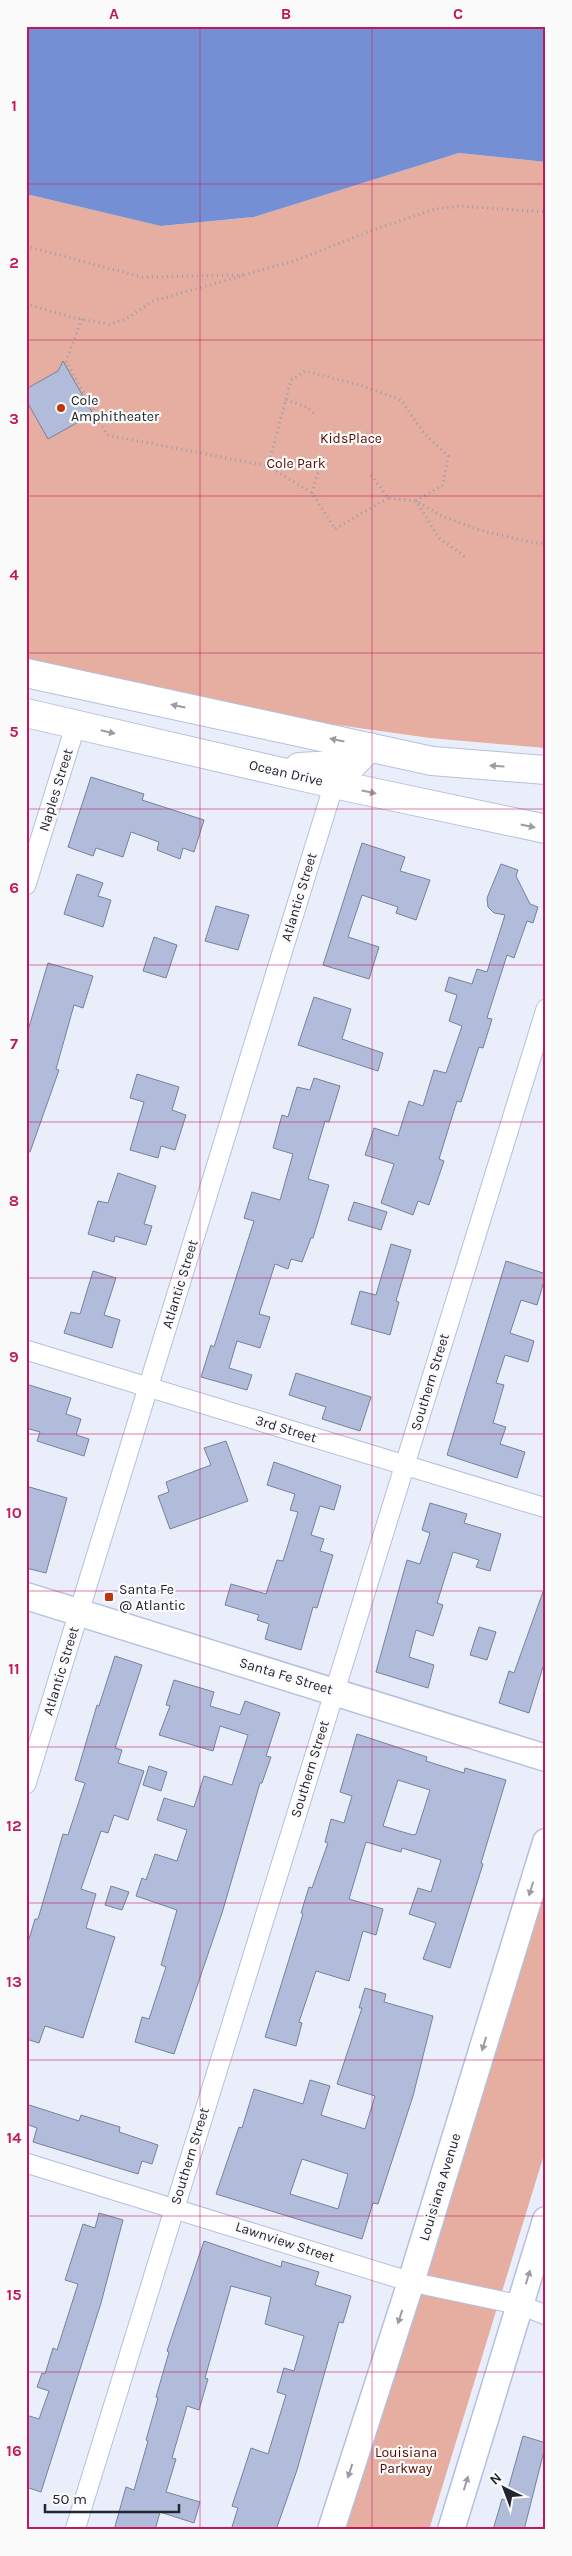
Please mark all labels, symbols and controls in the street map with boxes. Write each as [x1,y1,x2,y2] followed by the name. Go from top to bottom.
[109,4,119,23] text: A
[281,4,291,23] text: B
[453,4,463,23] text: C
[11,96,17,115] text: 1
[9,253,19,272] text: 2
[71,392,160,425] place label: Cole Amphitheater
[55,402,67,414] marker: Cole Amphitheater
[9,409,19,428] text: 3
[320,430,382,447] park label: KidsPlace
[266,455,326,472] park label: Cole Park
[9,565,19,584] text: 4
[171,702,186,710] one-way arrow
[9,722,19,741] text: 5
[100,728,115,736] one-way arrow
[329,736,345,744] one-way arrow
[35,747,77,833] street label: Naples Street
[247,756,325,790] street label: Ocean Drive
[489,762,505,770] one-way arrow
[361,788,377,796] one-way arrow
[520,822,536,830] one-way arrow
[277,851,321,943] street label: Atlantic Street
[9,878,19,897] text: 6
[10,1034,18,1053] text: 7
[9,1191,19,1210] text: 8
[158,1238,202,1330] street label: Atlantic Street
[407,1331,453,1433] street label: Southern Street
[9,1347,19,1366] text: 9
[253,1412,319,1446] street label: 3rd Street
[6,1503,22,1522] text: 10
[119,1581,186,1614] place label: Santa Fe @ Atlantic
[103,1591,115,1603] marker: Santa Fe @ Atlantic
[39,1625,83,1717] street label: Atlantic Street
[237,1654,335,1698] street label: Santa Fe Street
[8,1659,20,1678] text: 11
[287,1718,333,1820] street label: Southern Street
[6,1816,22,1835] text: 12
[527,1882,535,1897] one-way arrow
[6,1972,22,1991] text: 13
[479,2037,487,2052] one-way arrow
[167,2105,213,2207] street label: Southern Street
[6,2128,22,2147] text: 14
[416,2131,464,2243] street label: Louisiana Avenue
[233,2218,337,2266] street label: Lawnview Street
[525,2270,533,2285] one-way arrow
[6,2285,22,2304] text: 15
[396,2309,403,2324] one-way arrow
[6,2441,22,2460] text: 16
[375,2444,437,2477] park label: Louisiana Parkway
[346,2464,353,2479] one-way arrow
[480,2464,530,2514] north arrow
[486,2469,505,2488] text: N
[462,2475,470,2490] one-way arrow
[45,2481,179,2513] scale bar
[52,2490,87,2508] text: 50 m

